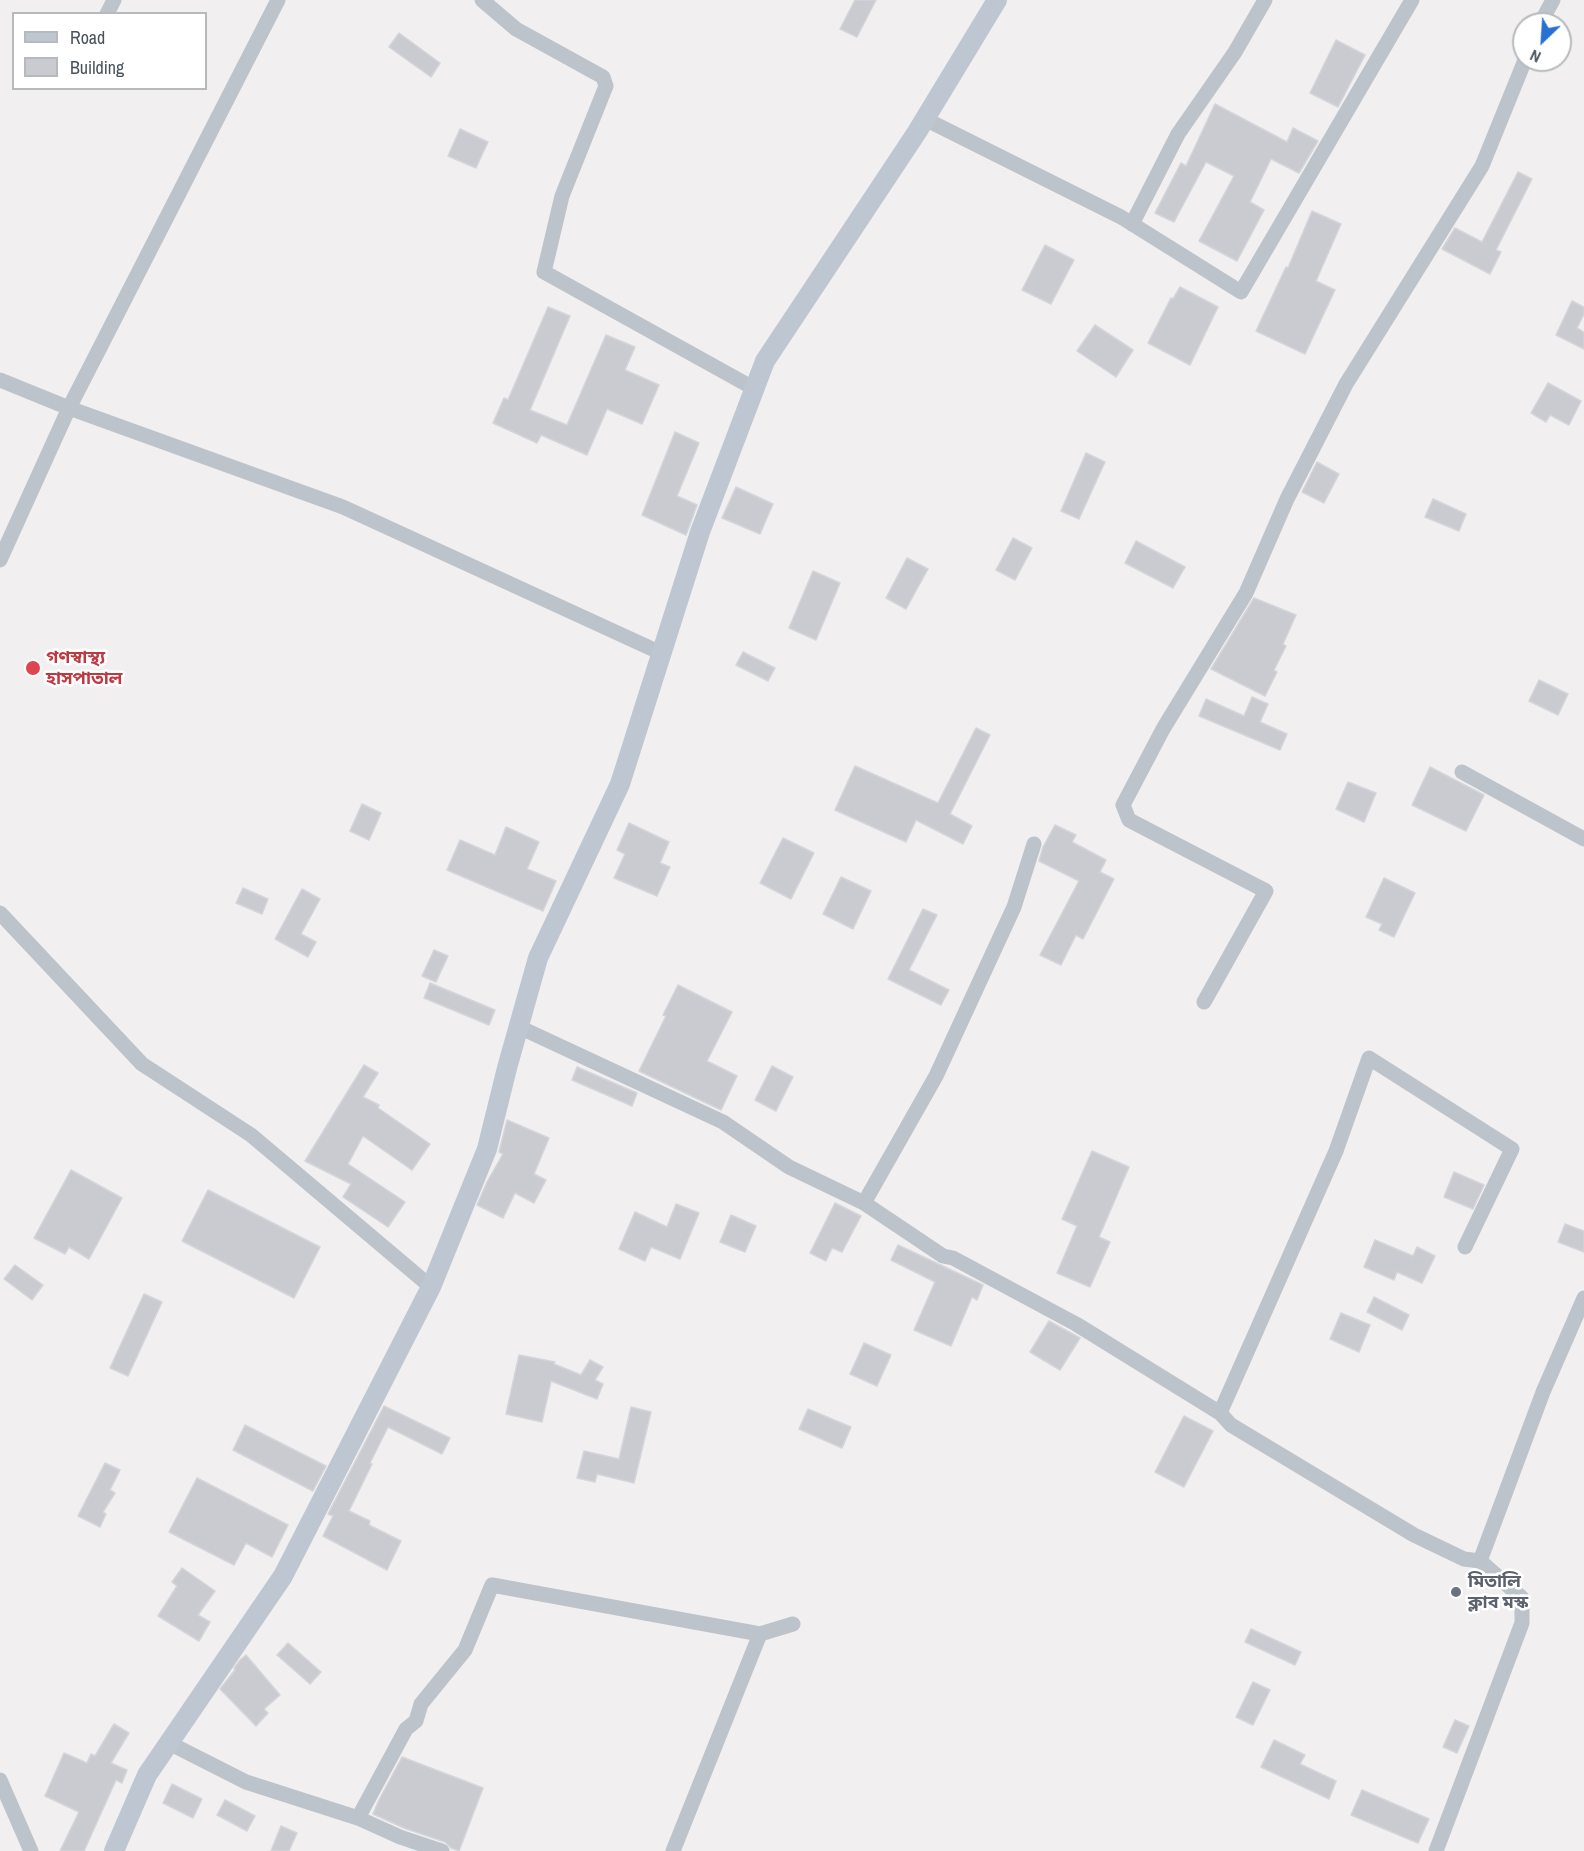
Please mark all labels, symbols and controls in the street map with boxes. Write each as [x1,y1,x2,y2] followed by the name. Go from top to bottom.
[12,12,207,90] legend
[1512,12,1572,72] north arrow
[70,25,105,50] text: Road
[1526,45,1544,68] text: N
[70,55,124,80] text: Building
[46,647,122,690] place label: গণস্বাস্থ্য হাসপাতাল
[24,659,42,677] marker: গণস্বাস্থ্য হাসপাতাল
[1468,1571,1528,1614] place label: মিতালি ক্লাব মস্ক
[1449,1585,1463,1599] marker: মিতালি ক্লাব মস্ক

